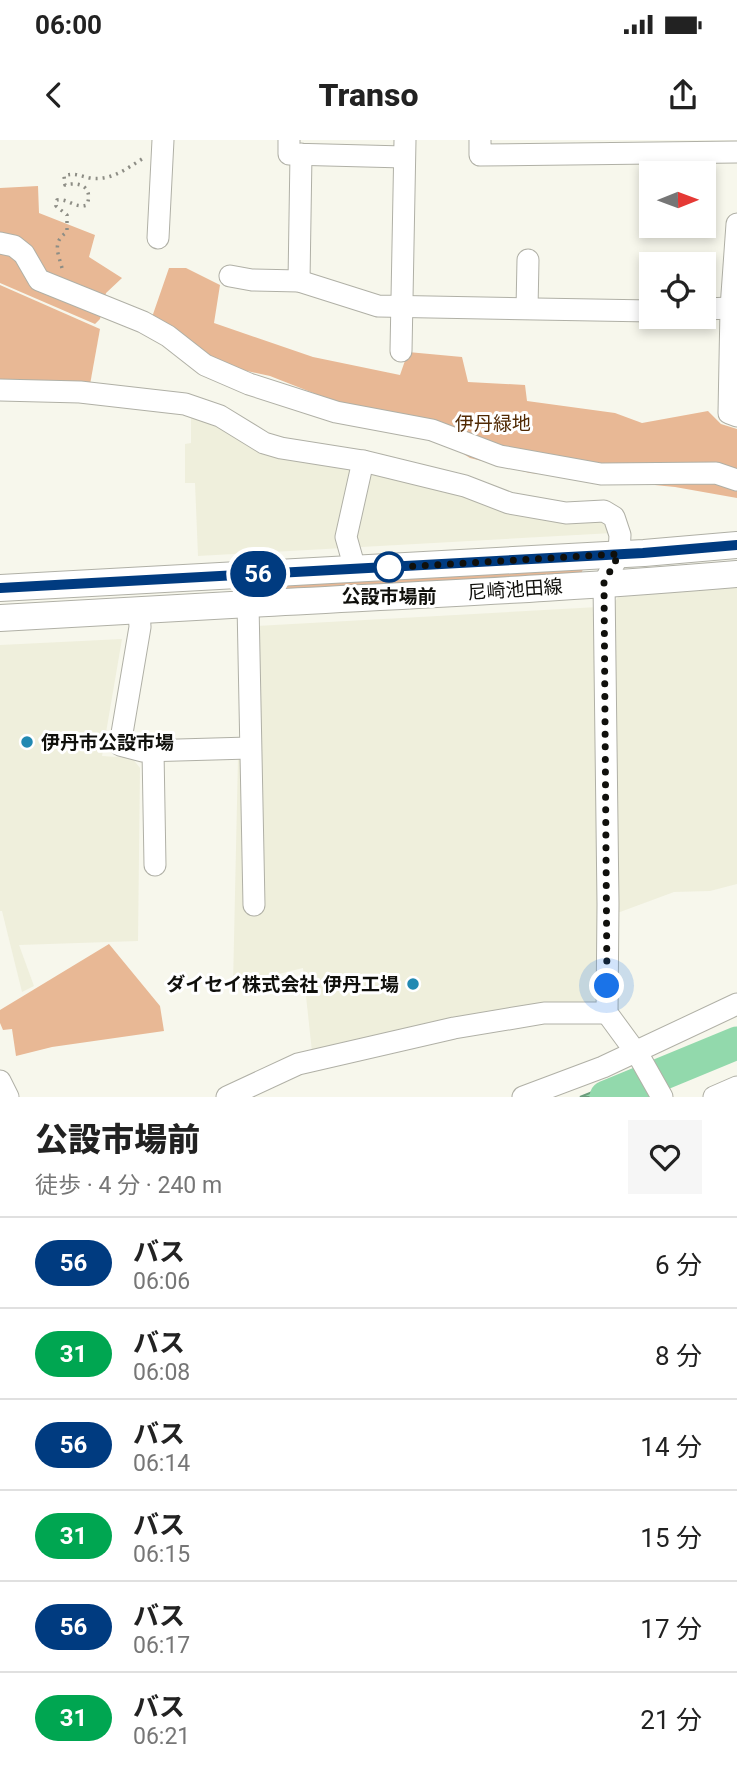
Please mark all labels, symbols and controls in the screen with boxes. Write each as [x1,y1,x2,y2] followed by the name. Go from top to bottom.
[35,10,102,40] text: 06:00
[35,76,73,114] icon: back
[319,76,418,114] text: Transo
[664,76,702,114] icon: share
[639,161,716,238] north arrow
[639,161,716,329] map controls
[639,252,716,329] button: locate
[455,412,531,435] park label: 伊丹緑地
[226,551,290,597] line badge: 56
[374,552,404,582] marker: 公設市場前
[244,560,272,588] text: 56
[467,575,563,604] street label: 尼崎池田線
[341,585,437,608] place label: 公設市場前
[41,731,174,754] place label: 伊丹市公設市場
[19,734,35,750] marker: 伊丹市公設市場
[589,968,624,1003] your location
[166,973,399,996] place label: ダイセイ株式会社 伊丹工場
[405,976,421,992] marker: ダイセイ株式会社 伊丹工場
[35,1120,200,1159] text: 公設市場前
[628,1120,702,1194] button: heart
[35,1172,222,1199] text: 徒歩 · 4 分 · 240 m
[133,1237,185,1267] text: バス
[60,1249,87,1277] text: 56
[655,1250,702,1280] text: 6 分
[133,1268,190,1295] text: 06:06
[133,1328,185,1358] text: バス
[60,1340,87,1368] text: 31
[655,1341,702,1371] text: 8 分
[133,1359,190,1386] text: 06:08
[133,1419,185,1449] text: バス
[60,1431,87,1459] text: 56
[640,1432,702,1462] text: 14 分
[133,1450,190,1477] text: 06:14
[133,1510,185,1540] text: バス
[60,1522,87,1550] text: 31
[640,1523,702,1553] text: 15 分
[133,1541,190,1568] text: 06:15
[133,1601,185,1631] text: バス
[60,1613,87,1641] text: 56
[640,1614,702,1644] text: 17 分
[133,1632,190,1659] text: 06:17
[133,1692,185,1722] text: バス
[60,1704,87,1732] text: 31
[640,1705,702,1735] text: 21 分
[133,1723,190,1750] text: 06:21

